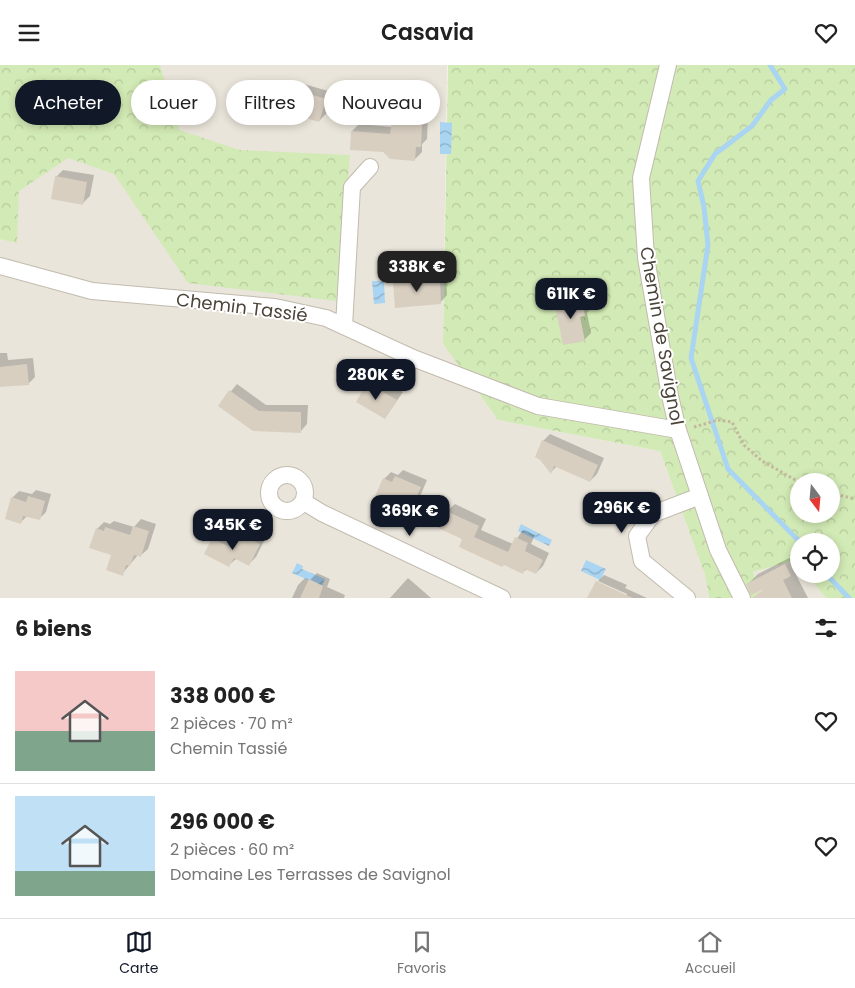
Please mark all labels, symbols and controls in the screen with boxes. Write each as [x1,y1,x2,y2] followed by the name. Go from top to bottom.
[381,17,474,48] text: Casavia
[15,19,43,47] icon: menu
[812,19,840,47] icon: heart
[15,80,121,125] chip: Acheter
[131,80,216,125] chip: Louer
[226,80,314,125] chip: Filtres
[324,80,440,125] chip: Nouveau
[634,245,690,427] street label: Chemin de Savignol
[376,251,458,293] pin: 338K €
[388,255,446,278] text: 338K €
[530,277,612,320] pin: 611K €
[546,282,596,305] text: 611K €
[175,287,309,327] street label: Chemin Tassié
[335,359,417,401] pin: 280K €
[347,363,405,386] text: 280K €
[790,473,840,523] north arrow
[790,473,840,583] map controls
[581,491,663,534] pin: 296K €
[369,495,451,537] pin: 369K €
[594,496,650,519] text: 296K €
[382,499,439,522] text: 369K €
[192,509,274,551] pin: 345K €
[204,513,262,536] text: 345K €
[790,533,840,583] button: locate
[15,614,92,643] text: 6 biens
[812,614,840,642] icon: filters
[170,681,276,710] text: 338 000 €
[55,691,115,751] icon: home
[812,707,840,735] icon: heart
[170,712,293,735] text: 2 pièces · 70 m²
[170,737,287,760] text: Chemin Tassié
[170,807,275,836] text: 296 000 €
[55,816,115,876] icon: home
[812,832,840,860] icon: heart
[170,838,294,861] text: 2 pièces · 60 m²
[170,863,451,886] text: Domaine Les Terrasses de Savignol
[119,928,159,979] tab: Carte
[397,928,446,979] tab: Favoris
[685,928,736,979] tab: Accueil

